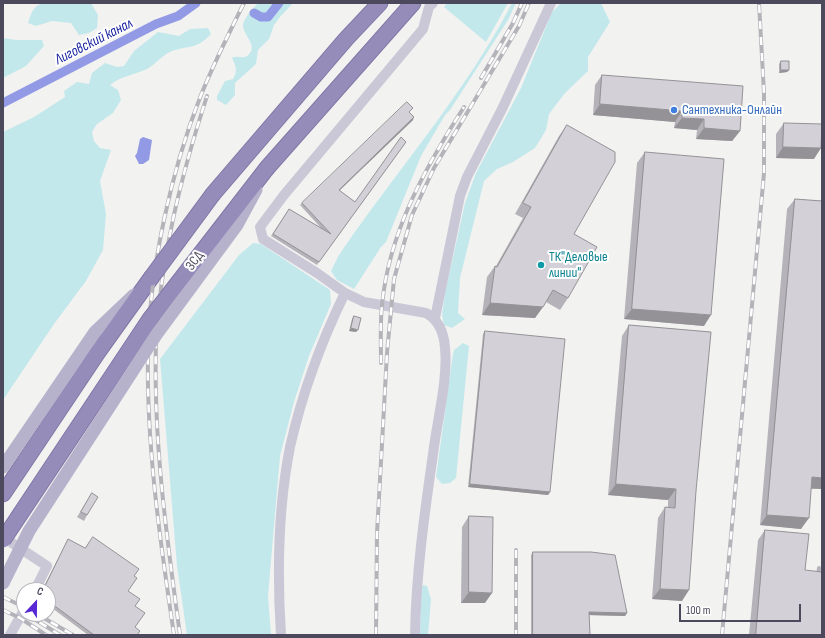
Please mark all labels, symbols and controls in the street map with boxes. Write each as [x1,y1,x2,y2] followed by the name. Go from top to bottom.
[52,15,136,69] water label: Лиговский канал
[682,102,782,118] place label: Сантехника-Онлайн
[669,105,679,115] marker: Сантехника-Онлайн
[182,248,208,274] street label: ЗСД
[549,249,608,282] place label: ТК"Деловые линии"
[536,260,546,270] marker: ТК"Деловые линии"
[16,582,56,622] north arrow
[35,584,45,598] text: С
[681,596,803,622] scale bar
[686,603,711,618] text: 100 m

